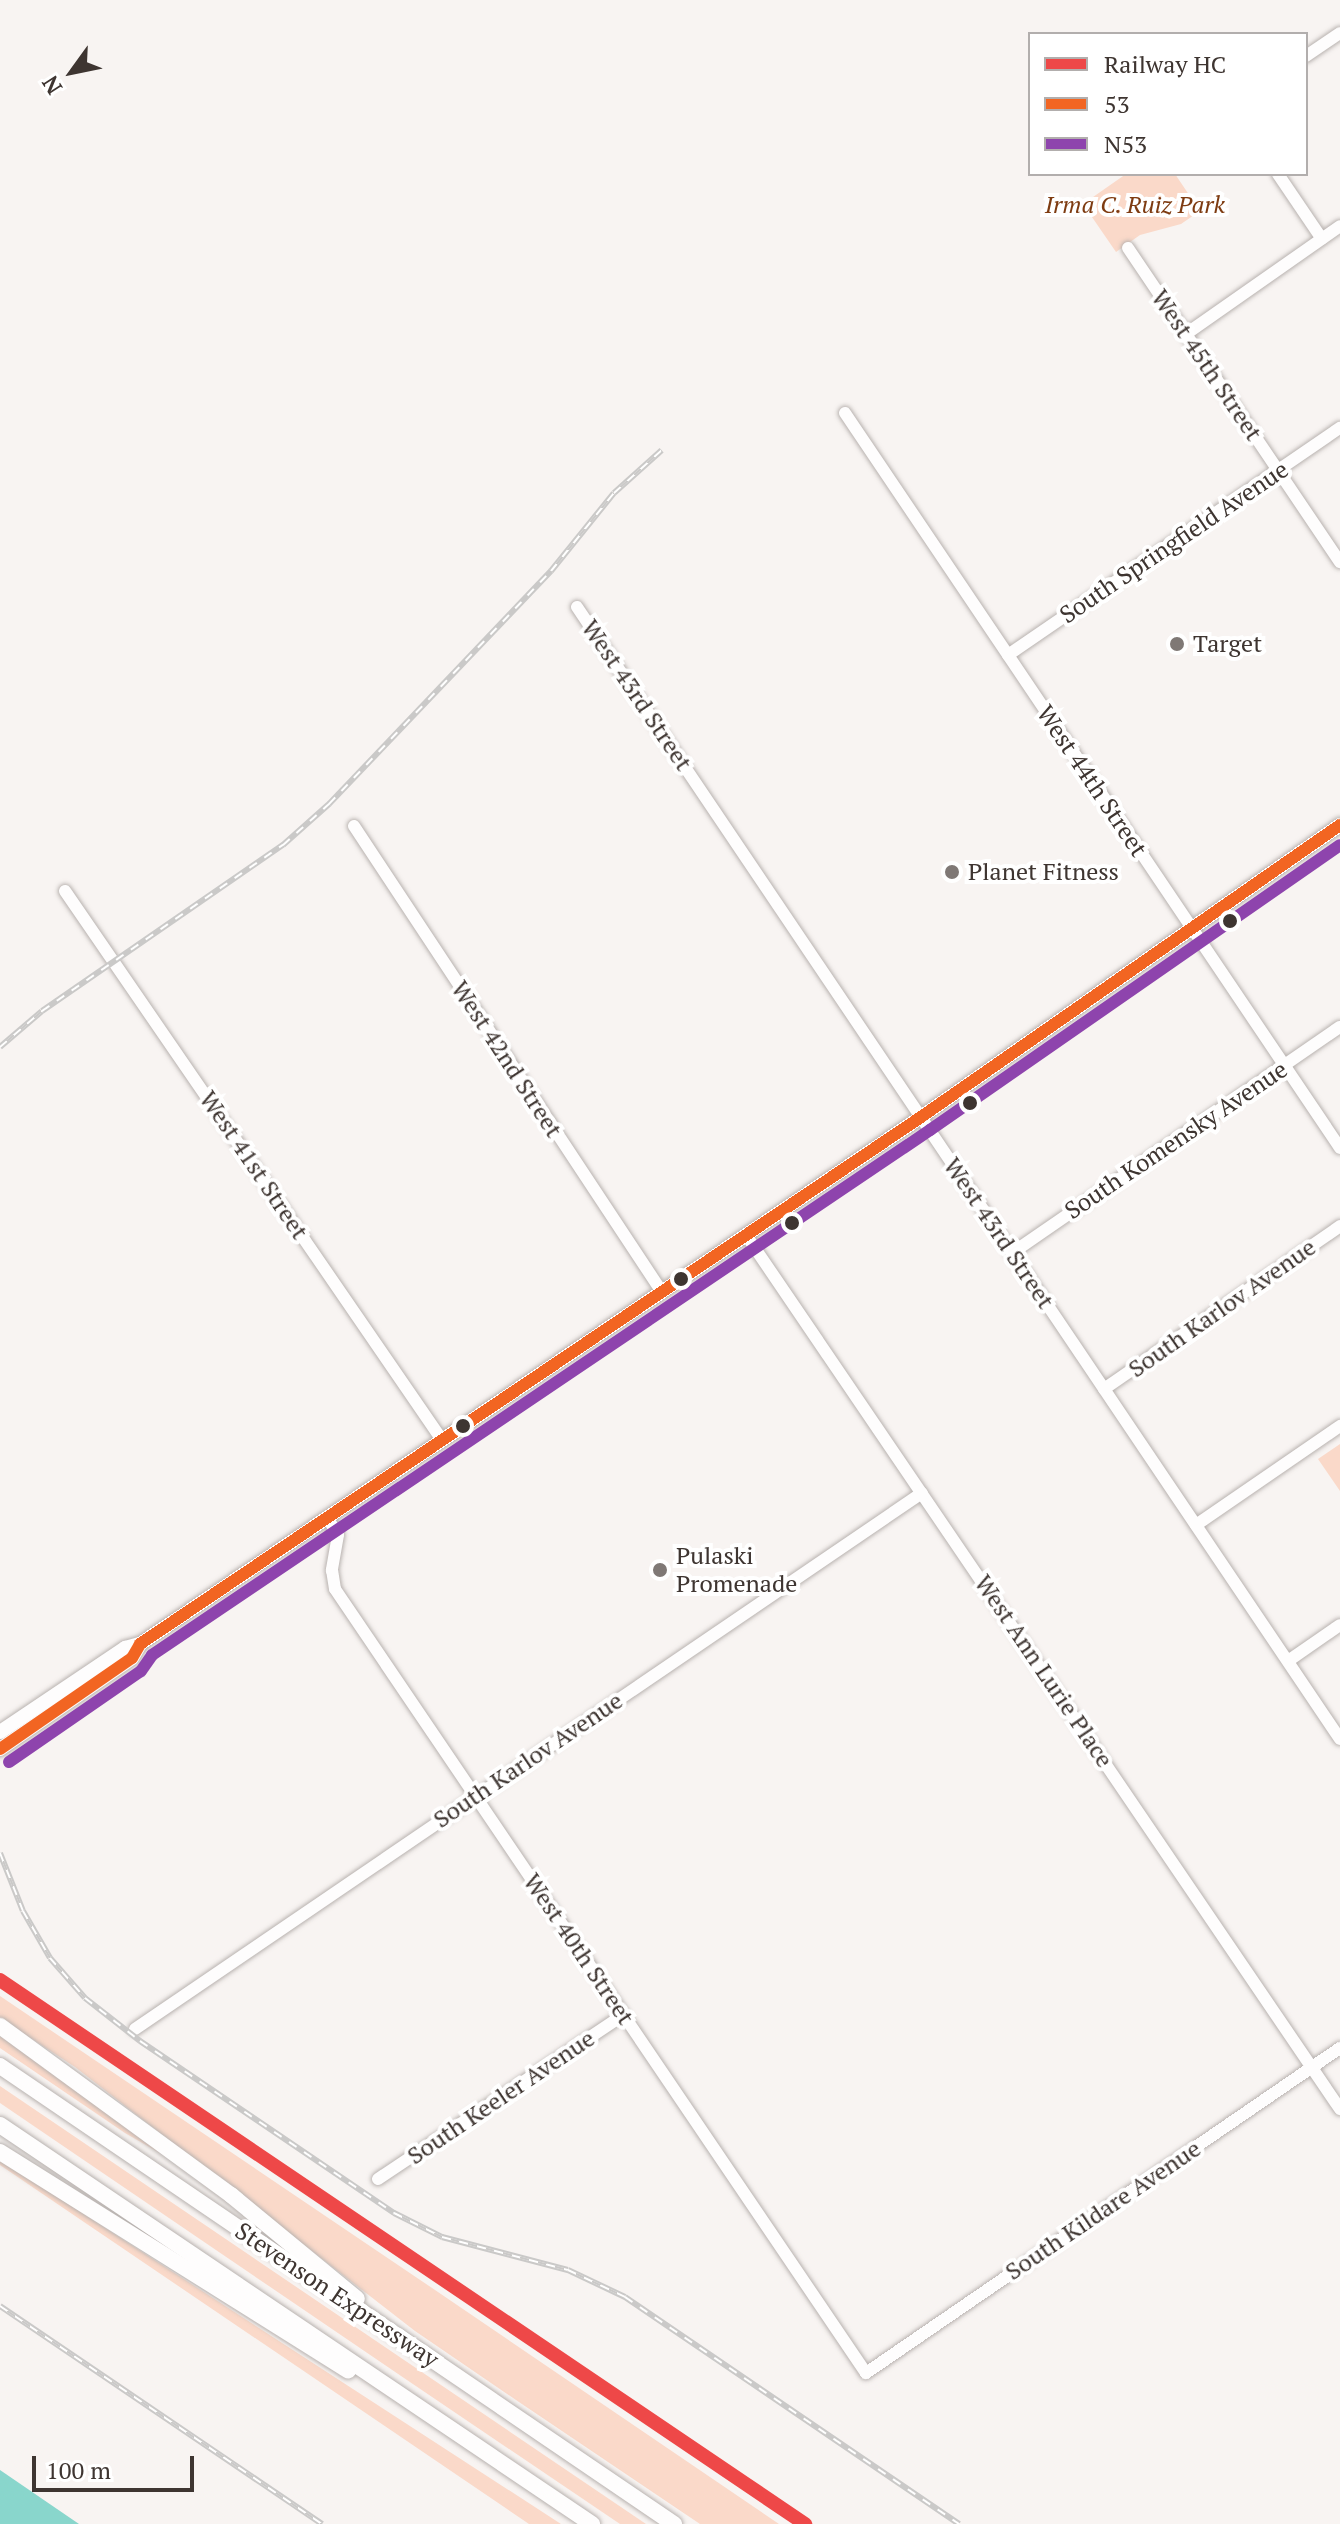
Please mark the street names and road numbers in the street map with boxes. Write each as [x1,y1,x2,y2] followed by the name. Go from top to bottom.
[1146,284,1268,446] street label: West 45th Street
[1054,455,1294,629] street label: South Springfield Avenue
[576,614,698,776] street label: West 43rd Street
[1031,700,1153,862] street label: West 44th Street
[446,975,568,1143] street label: West 42nd Street
[1059,1055,1293,1225] street label: South Komensky Avenue
[194,1085,314,1245] street label: West 41st Street
[938,1152,1060,1314] street label: West 43rd Street
[1123,1232,1321,1384] street label: South Karlov Avenue
[969,1569,1119,1773] street label: West Ann Lurie Place
[428,1686,628,1834] street label: South Karlov Avenue
[518,1868,640,2030] street label: West 40th Street
[402,2024,600,2170] street label: South Keeler Avenue
[1000,2134,1206,2286] street label: South Kildare Avenue
[230,2216,444,2374] street label: Stevenson Expressway

